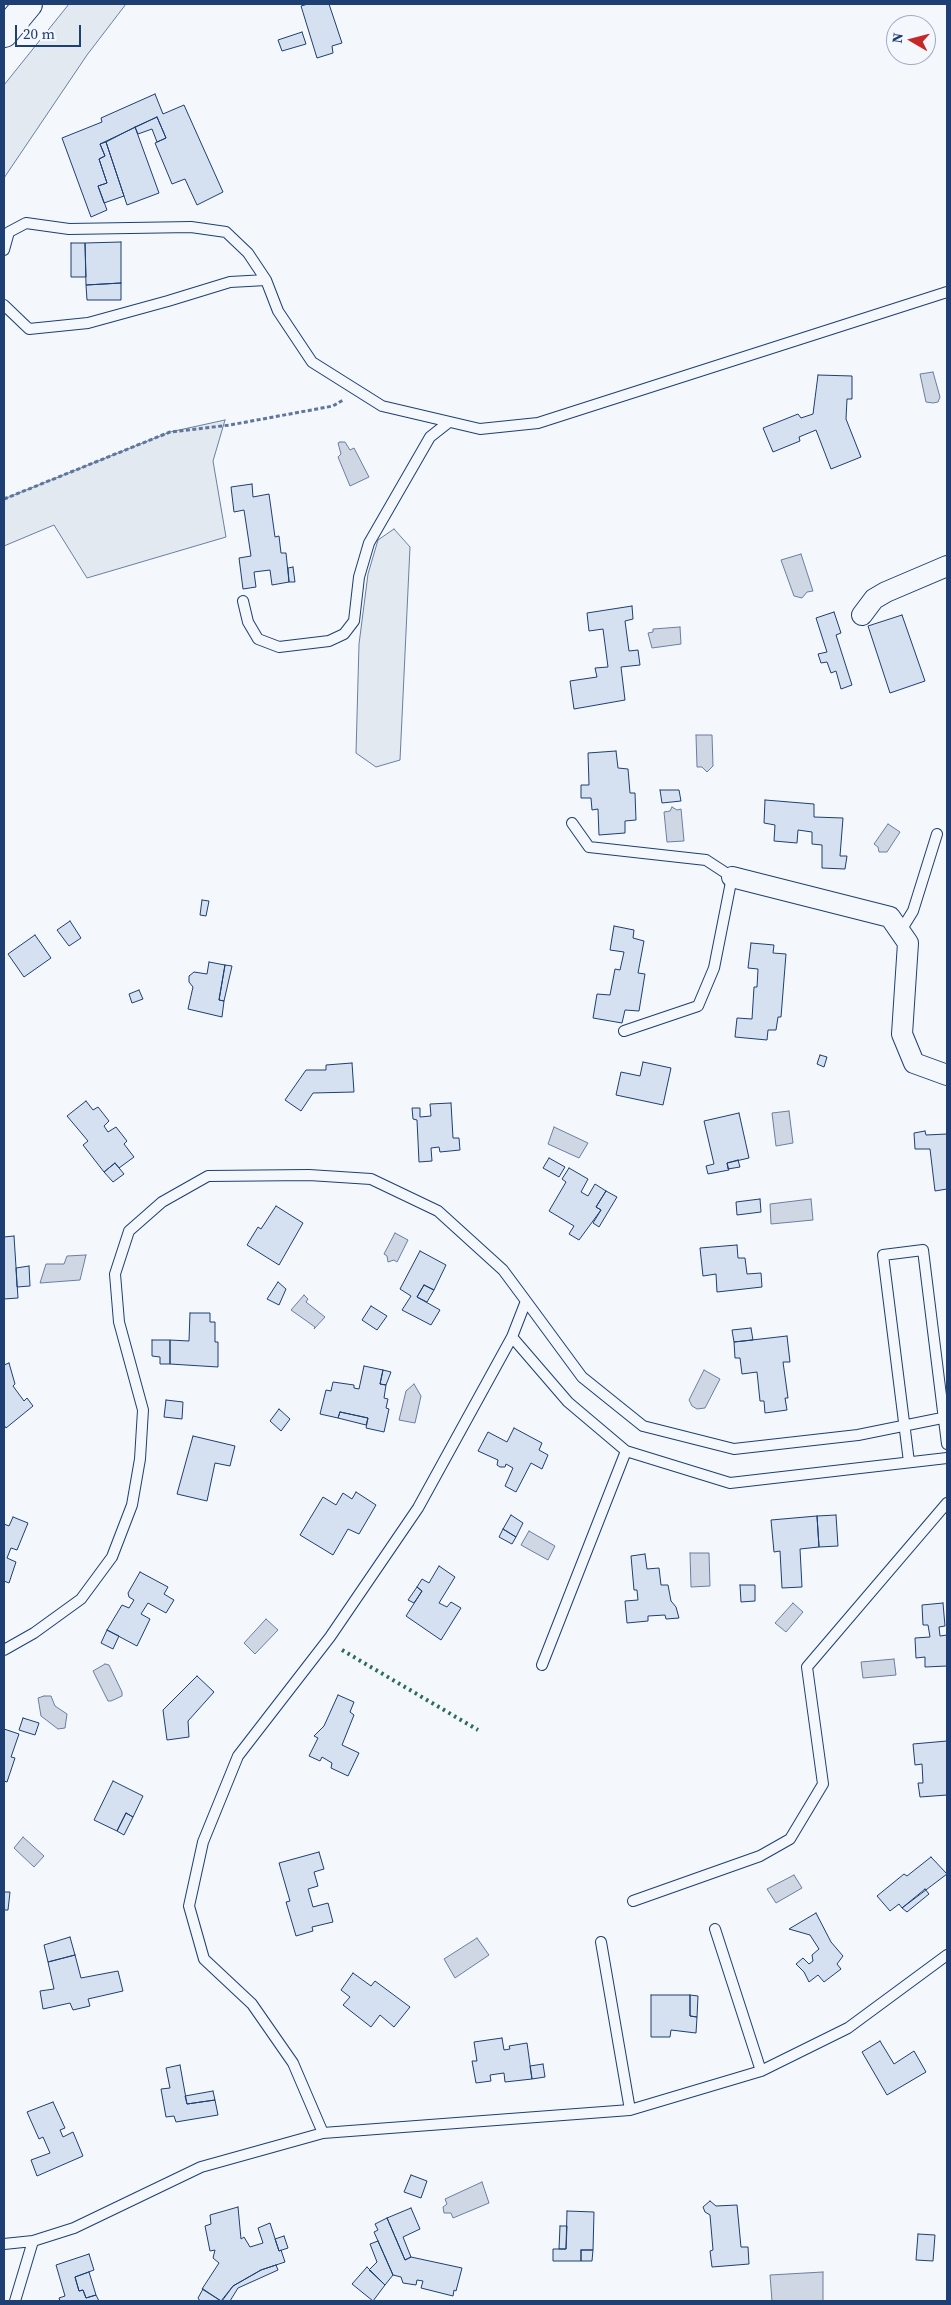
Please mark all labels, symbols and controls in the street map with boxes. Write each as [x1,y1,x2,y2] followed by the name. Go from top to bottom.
[18,15,84,47] scale bar
[886,15,936,65] north arrow
[23,23,55,44] text: 20 m
[887,32,908,45] text: N

